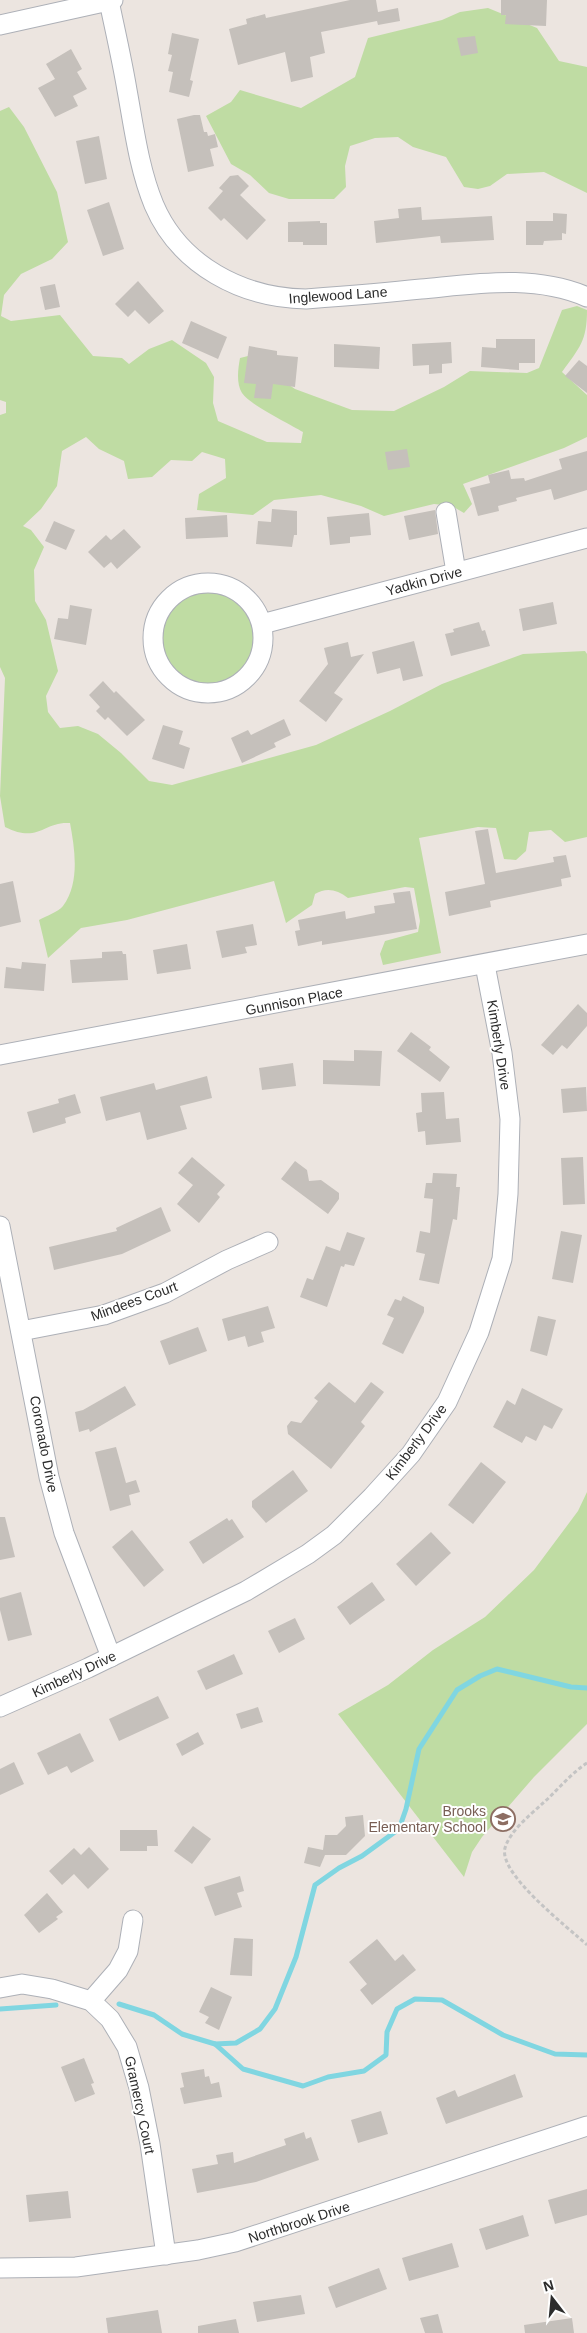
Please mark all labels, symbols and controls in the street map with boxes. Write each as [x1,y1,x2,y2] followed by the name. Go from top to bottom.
[288,284,388,306] street label: Inglewood Lane
[384,563,464,599] street label: Yadkin Drive
[244,984,344,1018] street label: Gunnison Place
[484,999,514,1091] street label: Kimberly Drive
[88,1278,180,1324] street label: Mindees Court
[27,1394,61,1494] street label: Coronado Drive
[382,1401,450,1483] street label: Kimberly Drive
[29,1647,119,1700] street label: Kimberly Drive
[368,1803,486,1835] place label: Brooks Elementary School
[490,1806,516,1832] school or university icon: Brooks Elementary School
[122,2055,158,2155] street label: Gramercy Court
[246,2198,352,2246] street label: Northbrook Drive
[527,2273,577,2323] north arrow
[541,2276,555,2295] text: N

